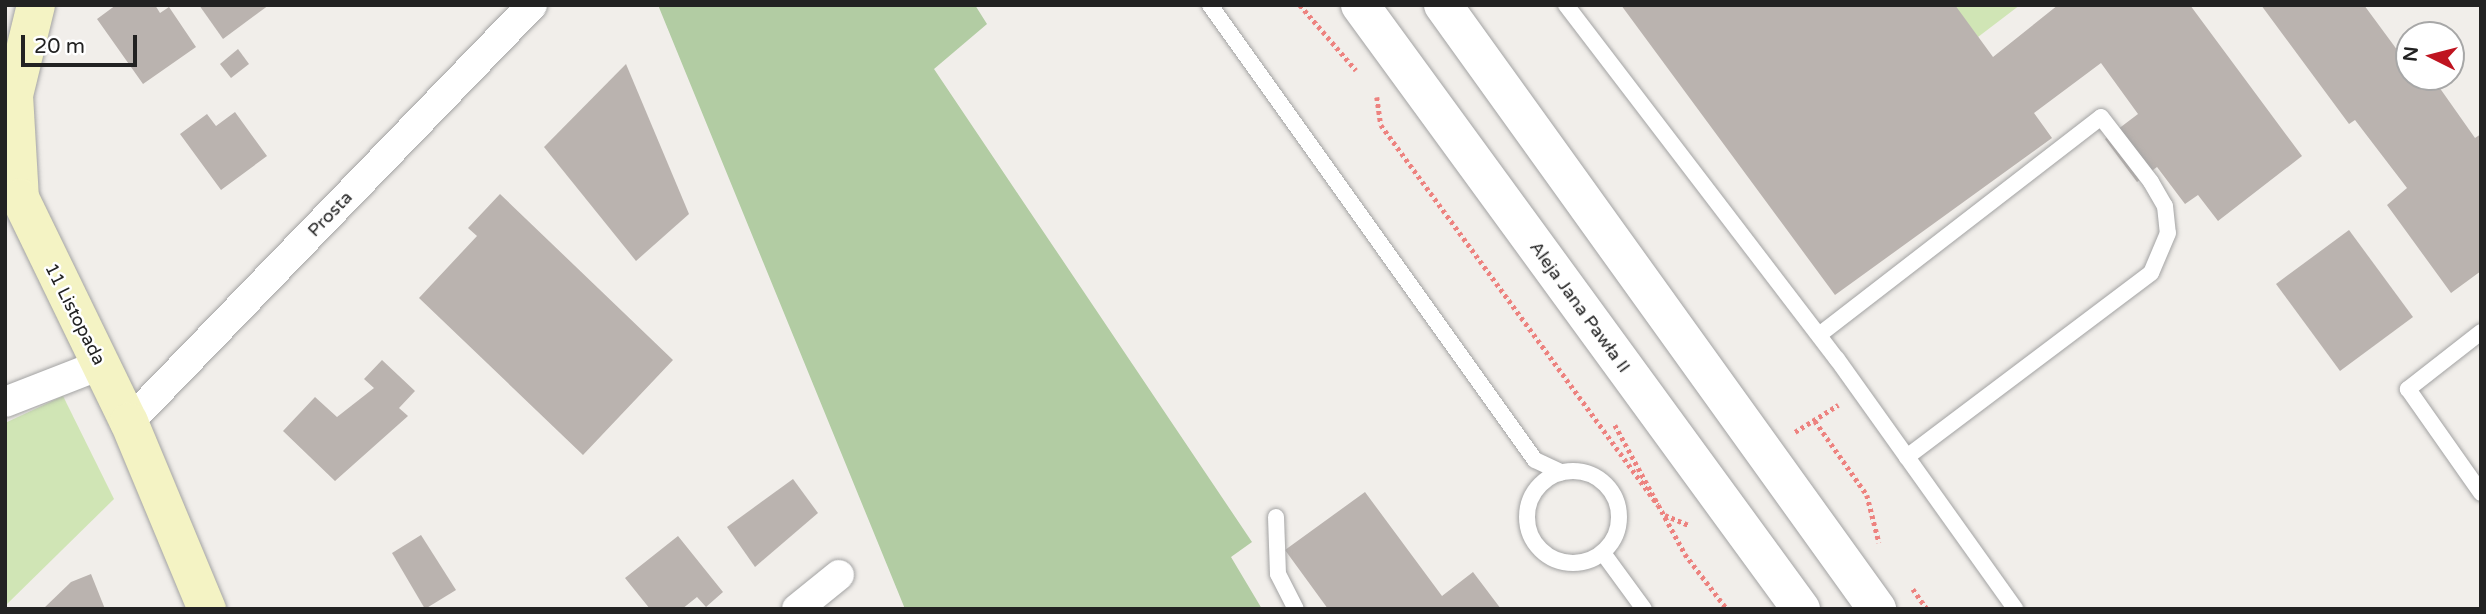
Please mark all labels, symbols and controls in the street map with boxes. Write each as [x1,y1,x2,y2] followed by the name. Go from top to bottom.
[24,21,140,65] scale bar
[2395,21,2465,91] north arrow
[34,34,85,59] text: 20 m
[2399,45,2423,63] text: N
[303,187,357,241] street label: Prosta
[1525,237,1635,377] street label: Aleja Jana Pawła II
[40,259,110,369] street label: 11 Listopada

